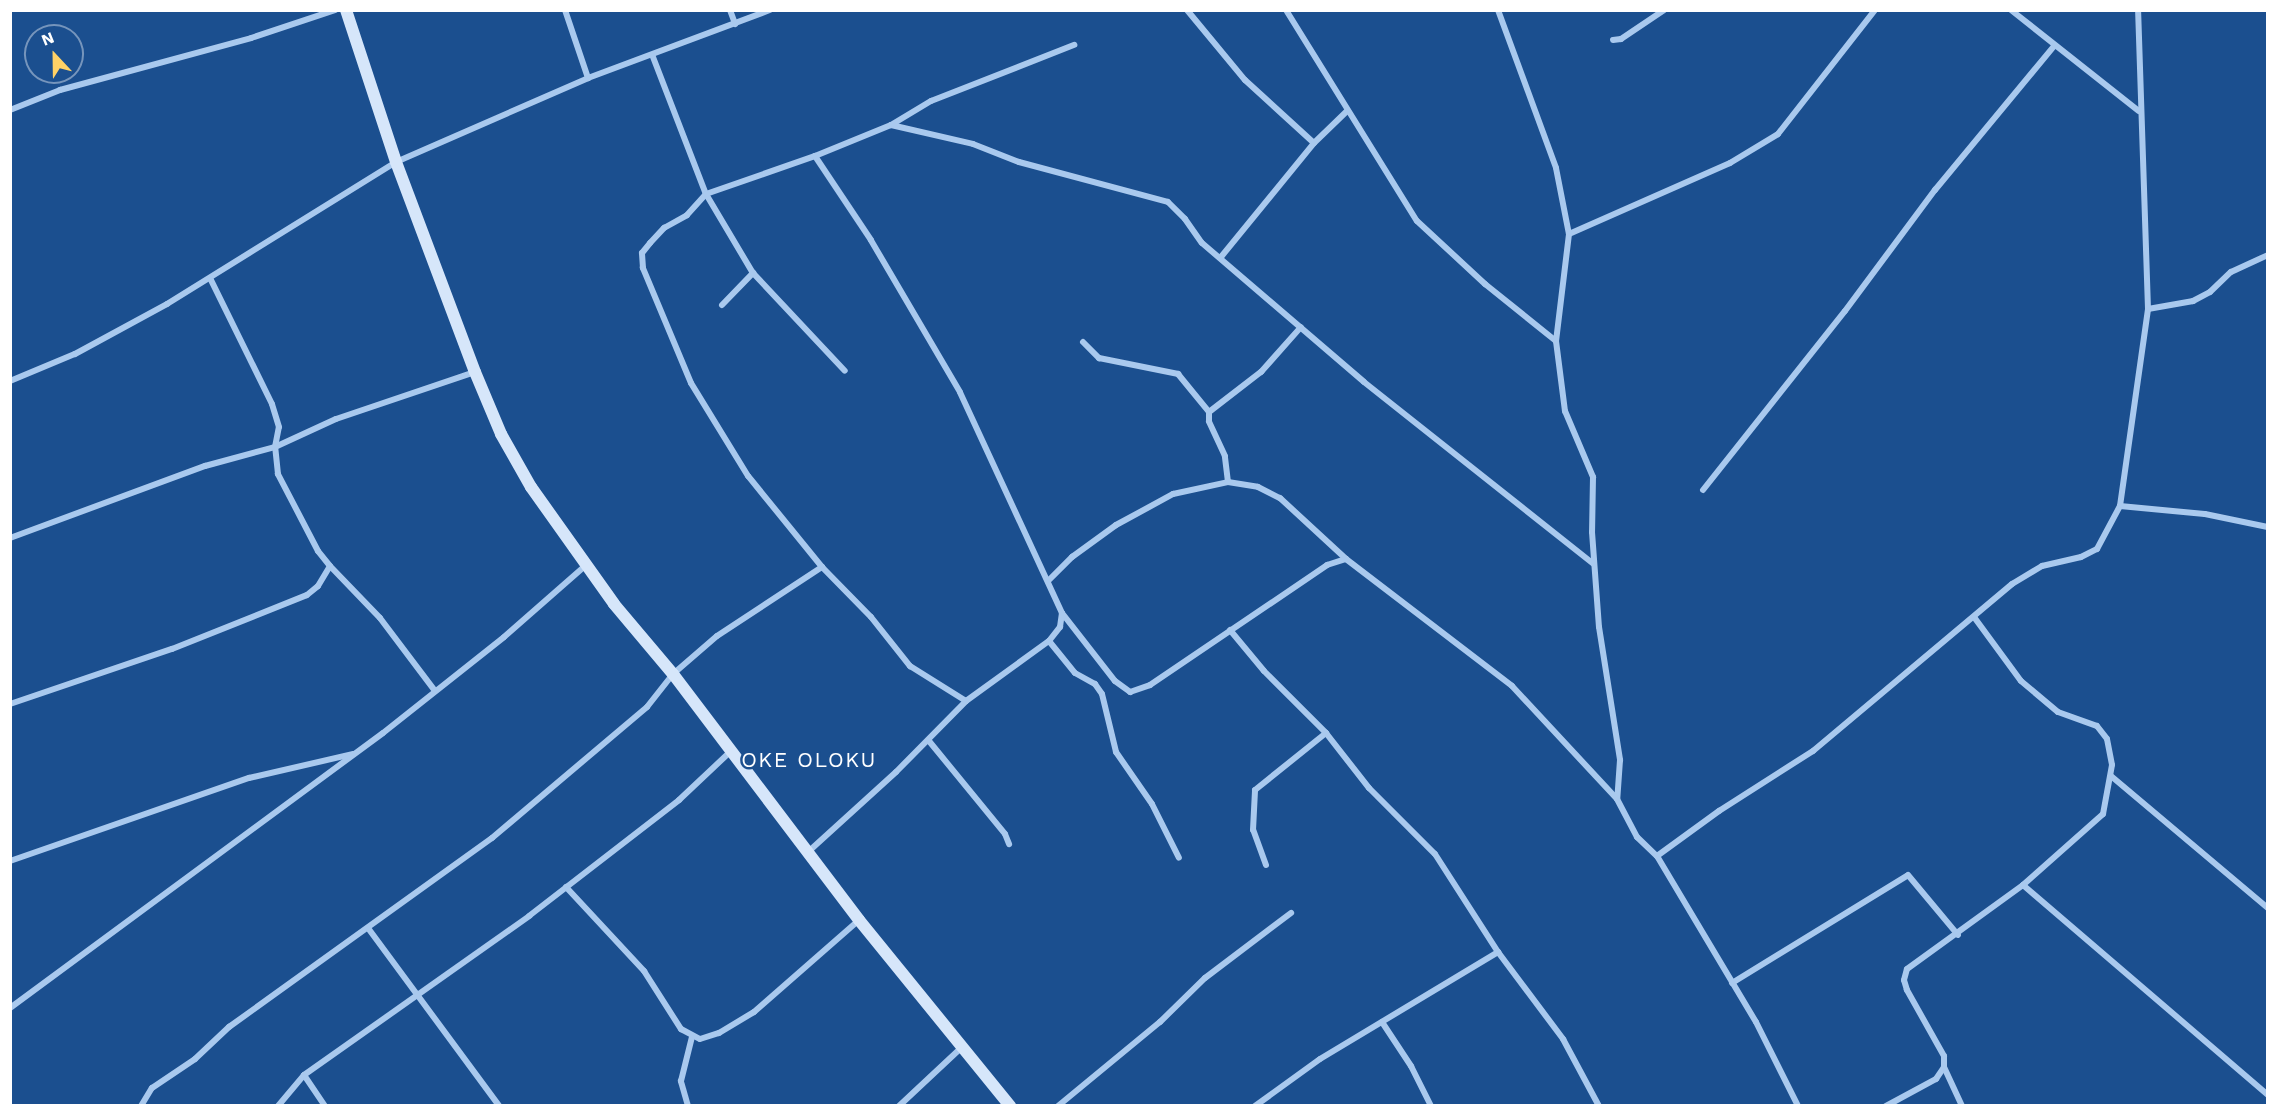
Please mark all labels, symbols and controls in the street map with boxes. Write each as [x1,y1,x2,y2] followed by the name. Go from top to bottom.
[24,24,84,84] north arrow
[39,28,57,50] text: N
[741,747,877,773] district label: OKE OLOKU

